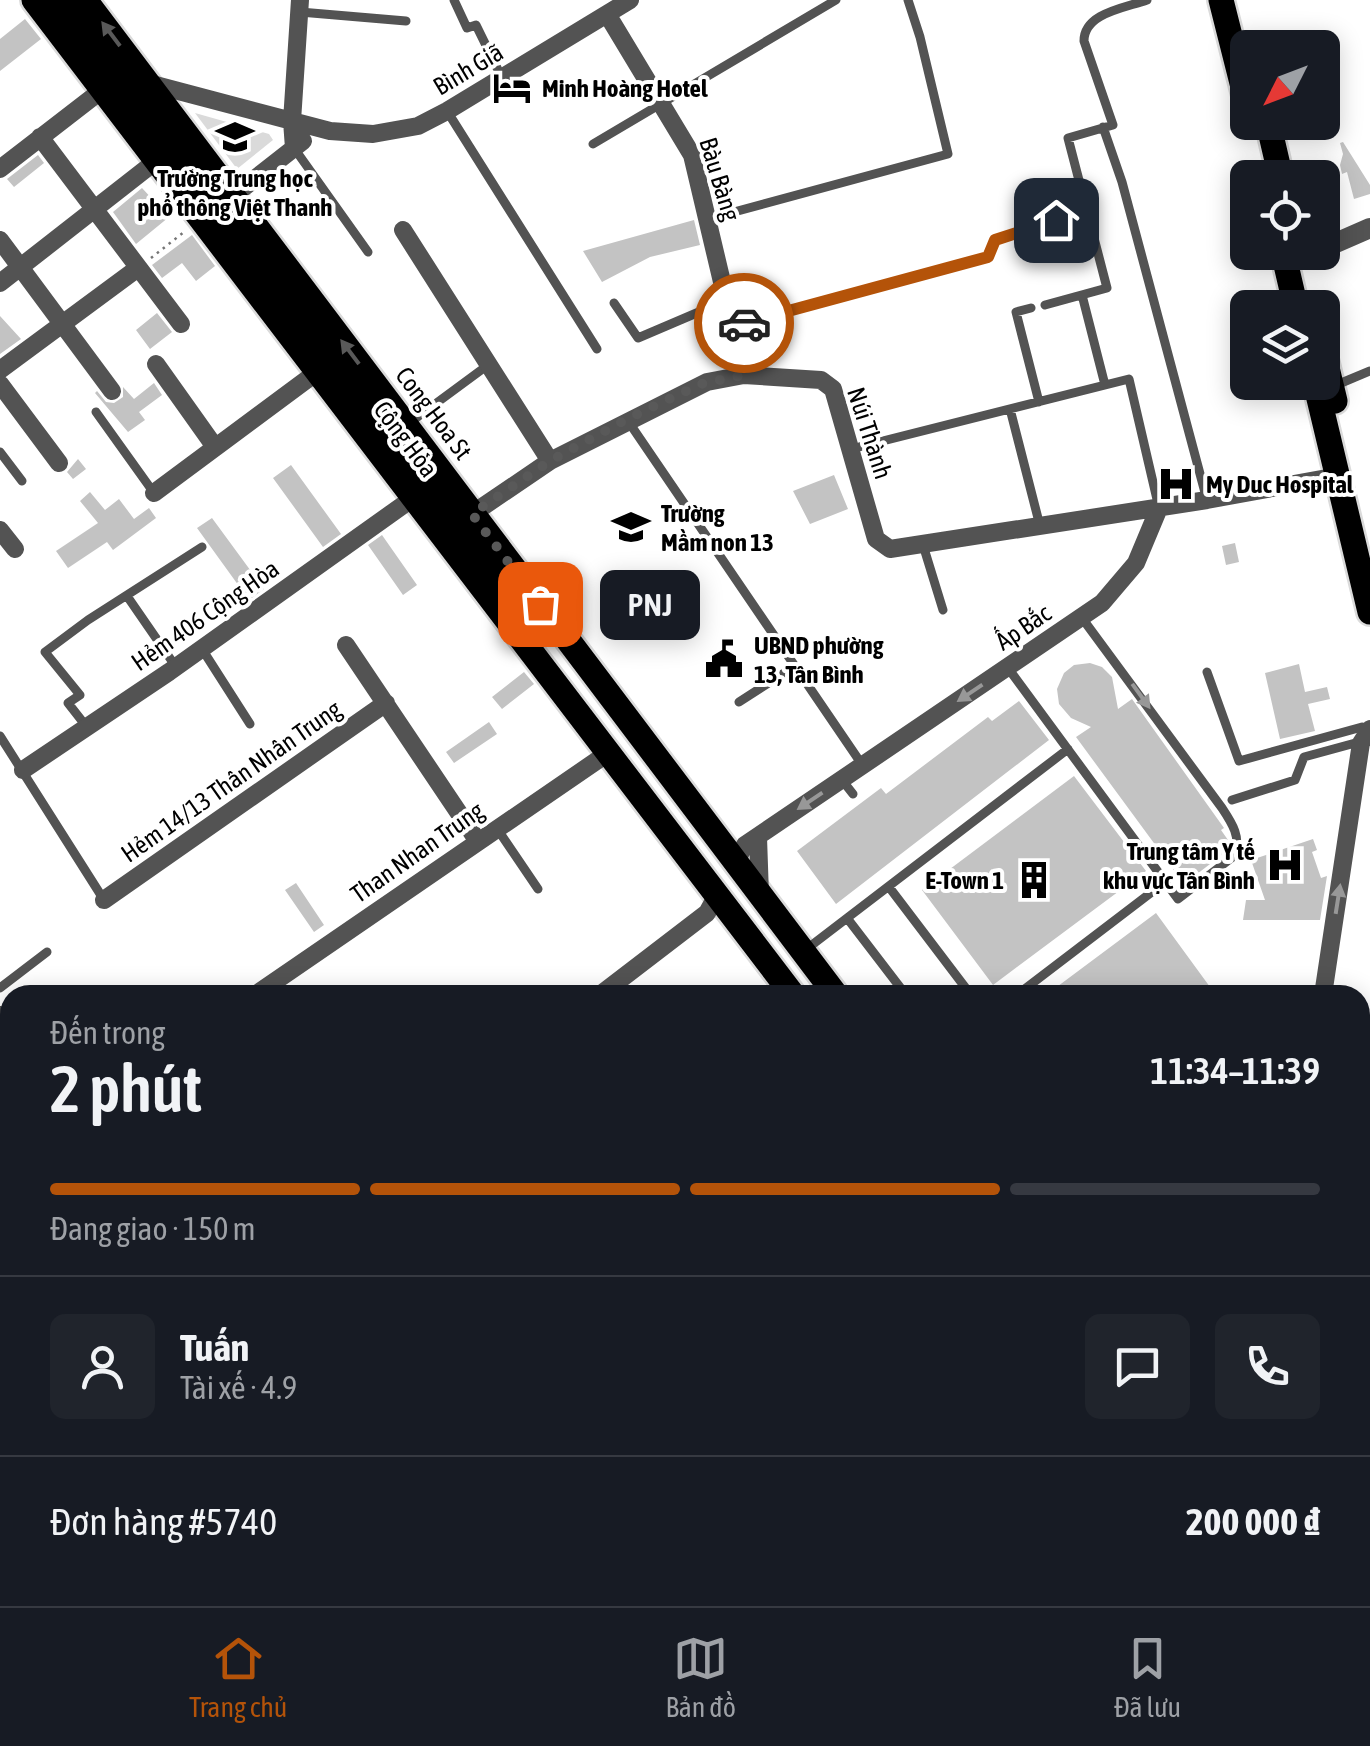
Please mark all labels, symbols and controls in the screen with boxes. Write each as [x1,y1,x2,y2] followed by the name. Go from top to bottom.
[101,21,121,47] one-way arrow
[1230,30,1340,140] north arrow
[1230,30,1340,400] map controls
[428,37,508,101] street label: Bình Giã
[491,67,533,109] hotel icon: Minh Hoàng Hotel
[542,74,708,102] place label: Minh Hoàng Hotel
[214,116,256,158] school or university icon: Trường Trung học phổ thông Việt Thanh
[694,134,746,224] street label: Bàu Bàng
[1230,160,1340,270] button: locate
[138,164,332,221] place label: Trường Trung học phổ thông Việt Thanh
[1014,178,1099,263] pin
[1029,193,1084,248] icon: home
[694,273,794,373] courier
[1230,290,1340,400] button: layers
[717,296,772,351] icon: car
[341,339,361,365] one-way arrow
[390,361,478,465] street label: Cong Hoa St
[842,384,898,482] street label: Núi Thành
[369,396,443,482] street label: Cộng Hòa
[1155,463,1197,505] hospital icon: My Duc Hospital
[1206,470,1354,498] place label: My Duc Hospital
[661,499,774,556] place label: Trường Mầm non 13
[610,506,652,548] school or university icon: Trường Mầm non 13
[126,554,284,676] street label: Hẻm 406 Cộng Hòa
[498,562,583,647] pin
[600,569,700,639] callout: PNJ
[513,577,568,632] icon: bag
[628,586,672,623] text: PNJ
[989,596,1056,655] street label: Ấp Bắc
[754,631,884,688] place label: UBND phường 13, Tân Bình
[703,638,745,680] public building icon: UBND phường 13, Tân Bình
[1130,683,1150,709] one-way arrow
[957,684,984,702] one-way arrow
[116,694,346,868] street label: Hẻm 14/13 Thân Nhân Trung
[797,791,824,810] one-way arrow
[345,796,489,908] street label: Than Nhan Trung
[1103,837,1255,894] place label: Trung tâm Y tế khu vực Tân Bình
[1264,844,1306,886] hospital icon: Trung tâm Y tế khu vực Tân Bình
[1013,859,1055,901] building icon: E-Town 1
[925,866,1004,894] place label: E-Town 1
[1330,882,1346,914] one-way arrow
[50,1014,165,1051] text: Đến trong
[1150,1049,1320,1092] text: 11:34–11:39
[50,1051,202,1126] text: 2 phút
[50,1210,256,1247] text: Đang giao · 150 m
[50,1314,155,1419] button: person
[1085,1314,1190,1419] button: chat
[1215,1314,1320,1419] button: phone
[180,1326,249,1369] text: Tuấn
[180,1369,297,1406] text: Tài xế · 4.9
[50,1500,277,1543] text: Đơn hàng #5740
[1186,1500,1320,1543] text: 200 000 ₫
[189,1631,287,1723] tab: Trang chủ
[665,1631,736,1723] tab: Bản đồ
[1114,1631,1181,1723] tab: Đã lưu

